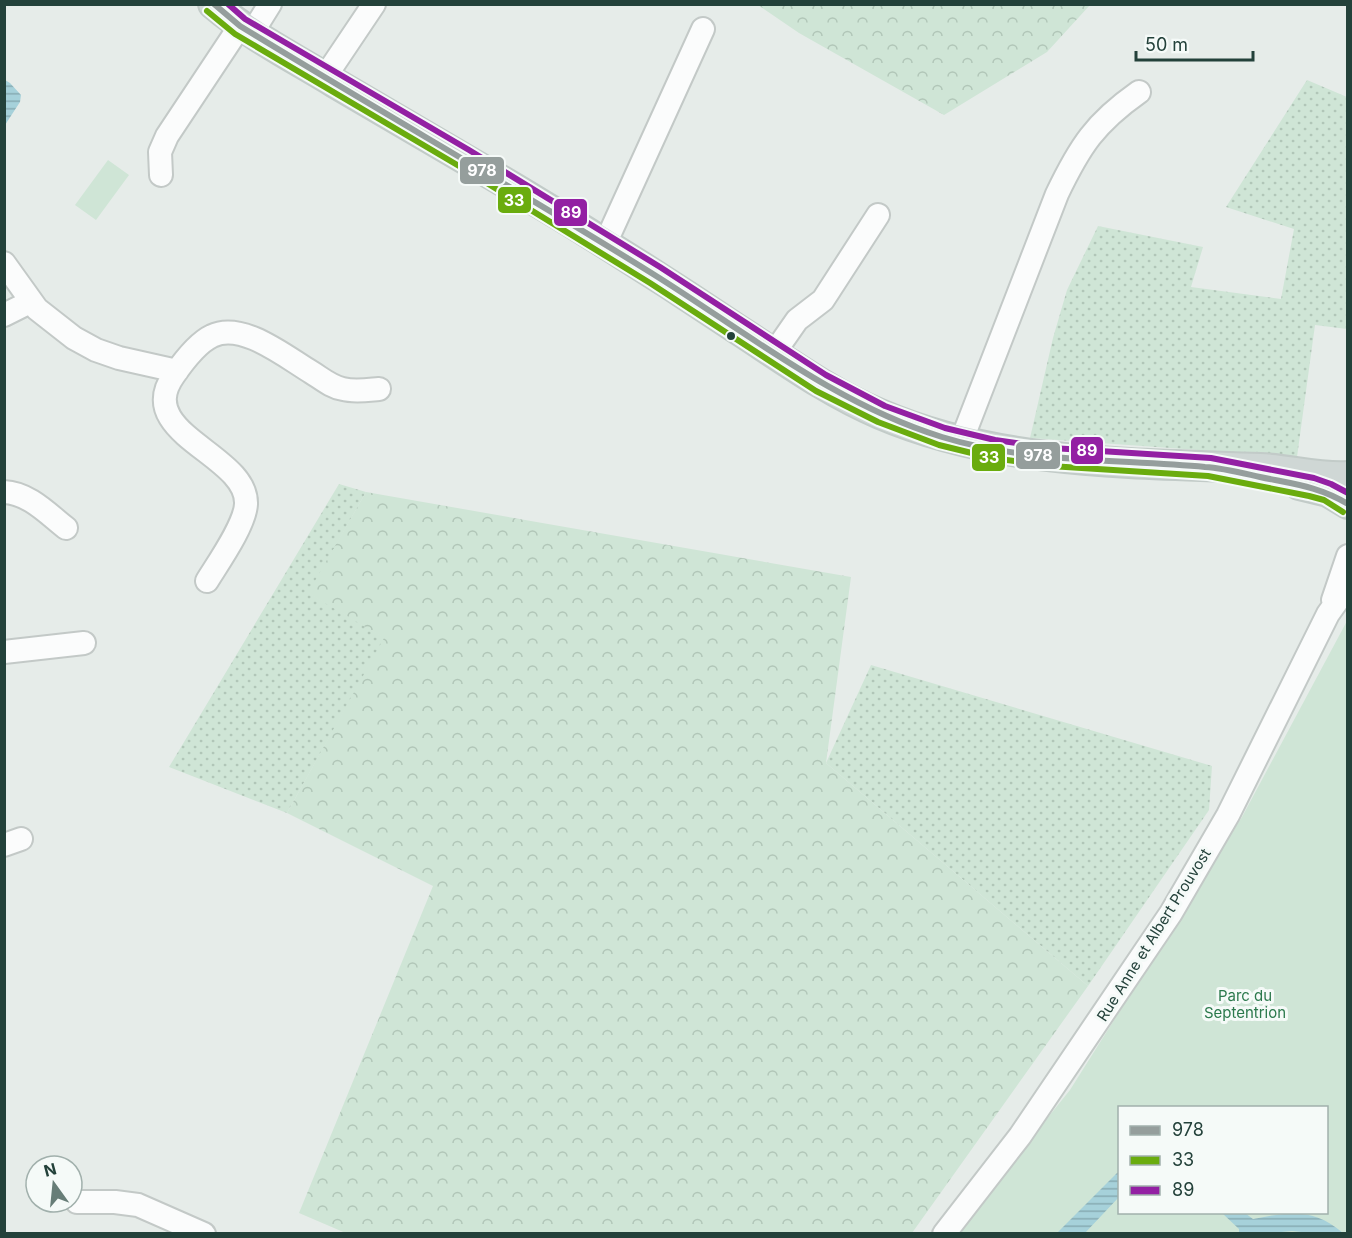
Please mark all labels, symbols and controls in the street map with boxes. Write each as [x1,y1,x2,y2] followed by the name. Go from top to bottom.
[1136,24,1253,62] scale bar
[1145,34,1188,55] text: 50 m
[459,156,505,185] line badge: 978
[467,160,497,180] text: 978
[497,186,532,214] line badge: 33
[504,190,524,210] text: 33
[553,198,588,227] line badge: 89
[561,202,581,222] text: 89
[725,330,737,342] unlabelled marker
[1070,436,1104,465] line badge: 89
[1077,440,1097,460] text: 89
[1015,441,1061,470] line badge: 978
[971,443,1006,472] line badge: 33
[1023,445,1053,465] text: 978
[979,447,999,467] text: 33
[1092,845,1215,1025] street label: Rue Anne et Albert Prouvost
[1204,986,1286,1022] park label: Parc du Septentrion
[1118,1106,1328,1214] legend
[1172,1119,1204,1140] text: 978
[1172,1149,1194,1170] text: 33
[24,1154,84,1214] north arrow
[42,1158,59,1181] text: N
[1172,1179,1194,1200] text: 89

